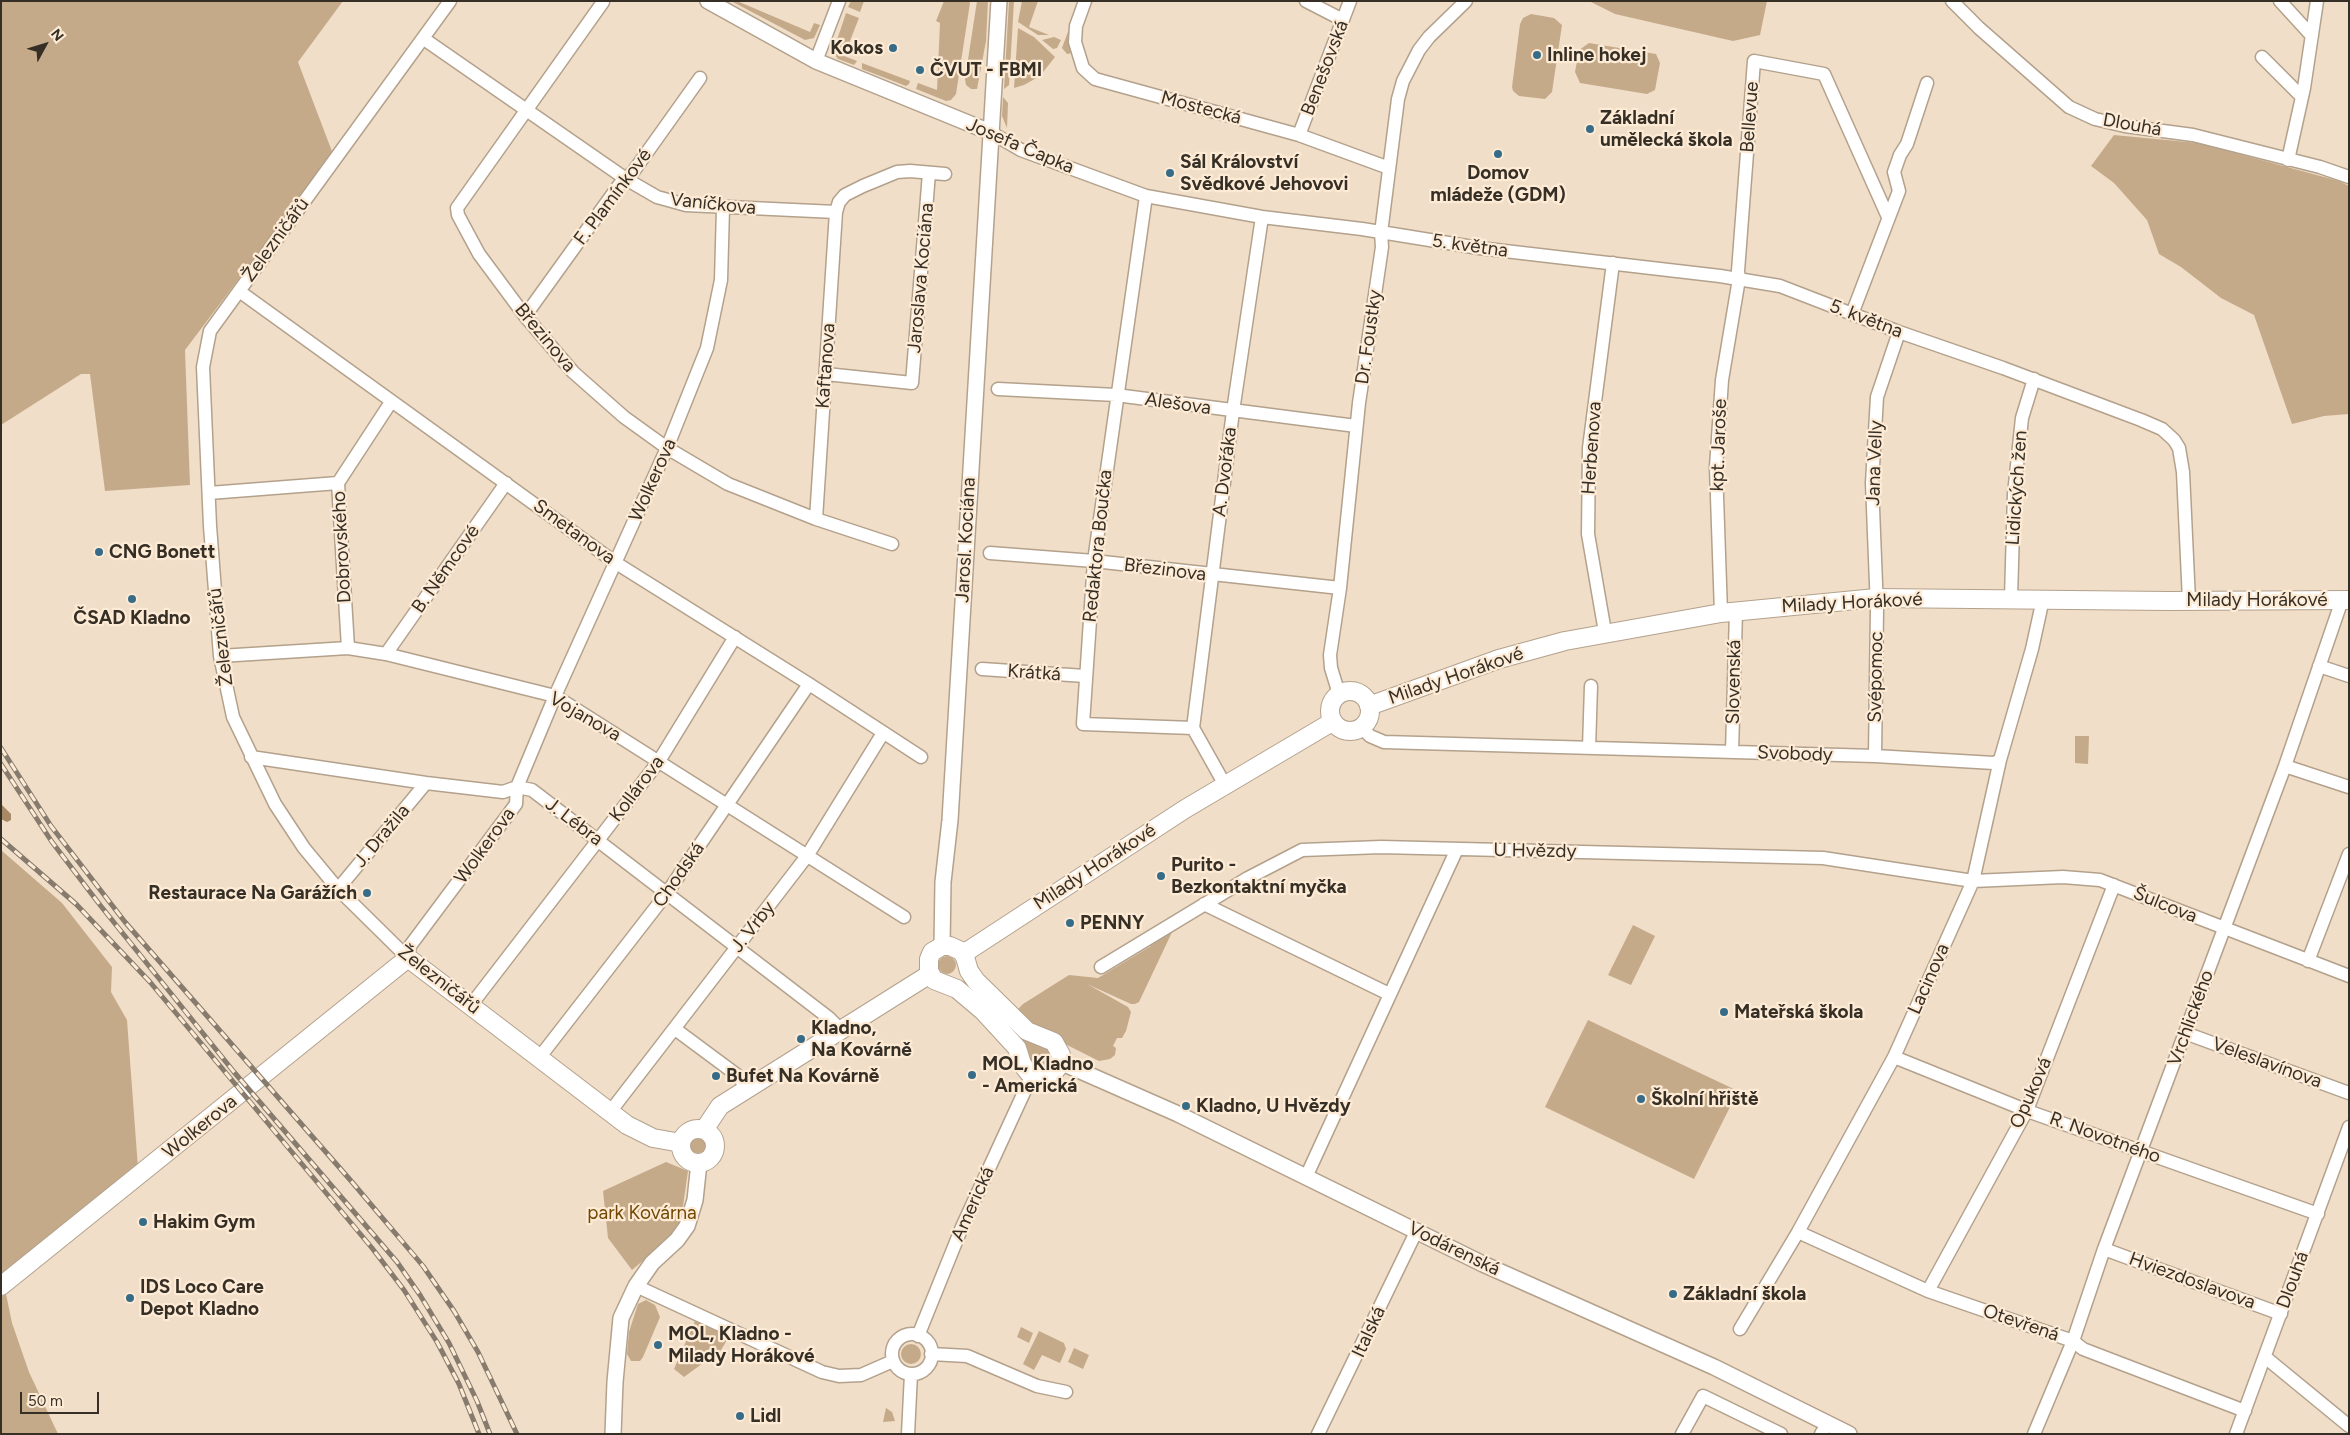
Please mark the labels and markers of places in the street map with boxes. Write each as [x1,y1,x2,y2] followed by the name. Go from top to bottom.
[830,37,883,59] place label: Kokos
[887,42,899,54] marker: Kokos
[1547,44,1646,66] place label: Inline hokej
[1531,49,1543,61] marker: Inline hokej
[930,59,1042,81] place label: ČVUT - FBMI
[914,64,926,76] marker: ČVUT - FBMI
[1600,107,1733,151] place label: Základní umělecká škola
[1584,123,1596,135] marker: Základní umělecká škola
[1492,148,1504,160] marker: Domov mládeže (GDM)
[1180,151,1349,195] place label: Sál Království Svědkové Jehovovi
[1430,162,1566,206] place label: Domov mládeže (GDM)
[1164,167,1176,179] marker: Sál Království Svědkové Jehovovi
[109,541,215,563] place label: CNG Bonett
[93,546,105,558] marker: CNG Bonett
[126,593,138,605] marker: ČSAD Kladno
[73,607,191,629] place label: ČSAD Kladno
[1171,854,1347,898] place label: Purito - Bezkontaktní myčka
[1155,870,1167,882] marker: Purito - Bezkontaktní myčka
[148,882,357,904] place label: Restaurace Na Garážích
[361,887,373,899] marker: Restaurace Na Garážích
[1080,912,1144,934] place label: PENNY
[1064,917,1076,929] marker: PENNY
[1734,1001,1863,1023] place label: Mateřská škola
[1718,1006,1730,1018] marker: Mateřská škola
[811,1017,912,1061] place label: Kladno, Na Kovárně
[795,1033,807,1045] marker: Kladno, Na Kovárně
[982,1053,1093,1097] place label: MOL, Kladno - Americká
[726,1065,879,1087] place label: Bufet Na Kovárně
[966,1069,978,1081] marker: MOL, Kladno - Americká
[710,1070,722,1082] marker: Bufet Na Kovárně
[1651,1088,1759,1110] place label: Školní hřiště
[1635,1093,1647,1105] marker: Školní hřiště
[1196,1095,1351,1117] place label: Kladno, U Hvězdy
[1180,1100,1192,1112] marker: Kladno, U Hvězdy
[153,1211,255,1233] place label: Hakim Gym
[137,1216,149,1228] marker: Hakim Gym
[140,1276,264,1320] place label: IDS Loco Care Depot Kladno
[1683,1283,1806,1305] place label: Základní škola
[1667,1288,1679,1300] marker: Základní škola
[124,1292,136,1304] marker: IDS Loco Care Depot Kladno
[668,1323,815,1367] place label: MOL, Kladno - Milady Horákové
[652,1339,664,1351] marker: MOL, Kladno - Milady Horákové
[750,1405,781,1427] place label: Lidl
[734,1410,746,1422] marker: Lidl

